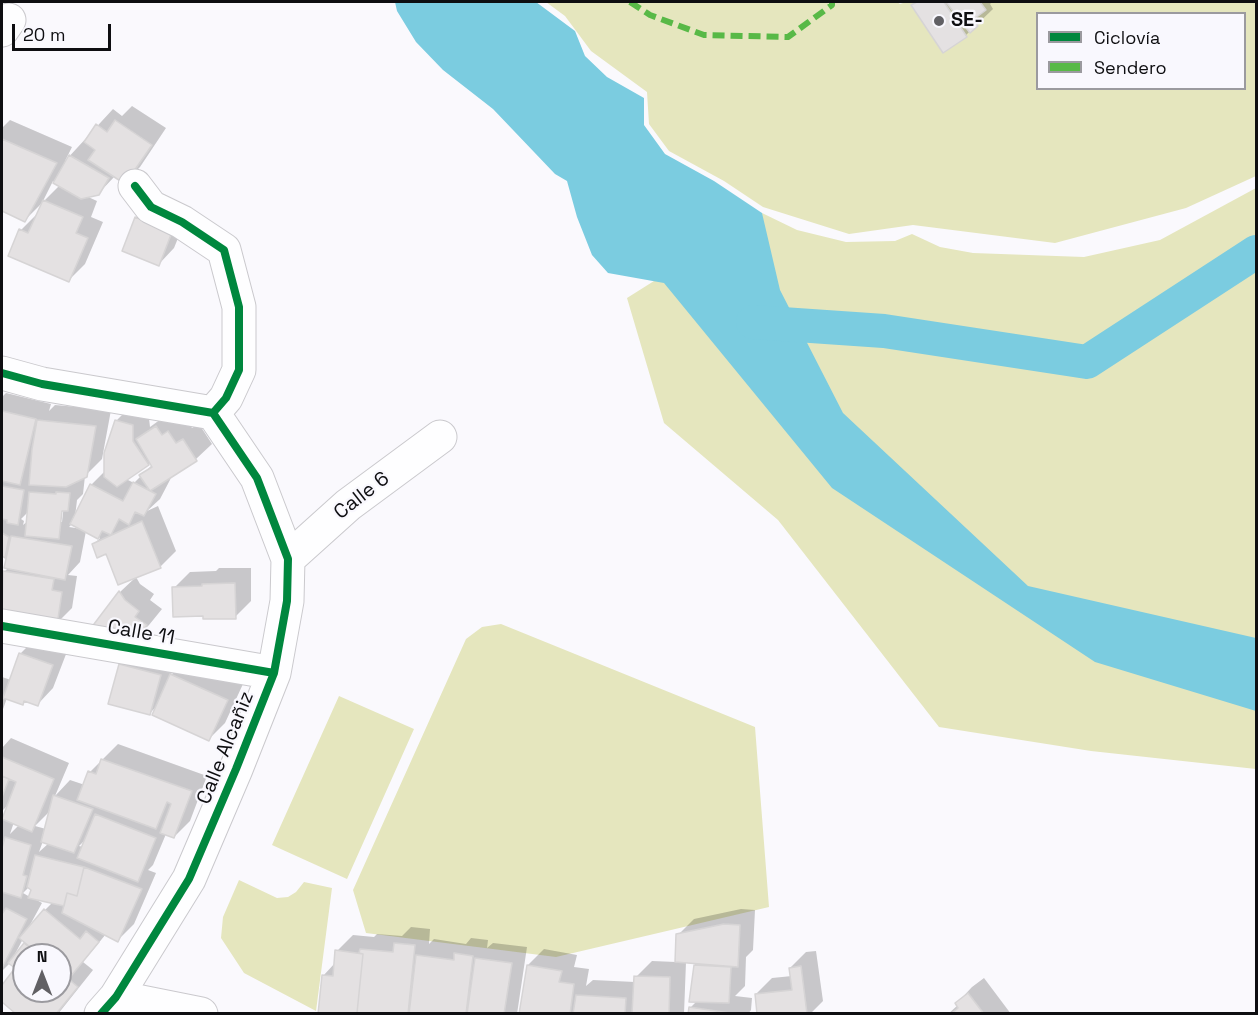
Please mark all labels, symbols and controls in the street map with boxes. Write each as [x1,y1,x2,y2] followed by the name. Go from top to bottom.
[951,9,983,33] place label: SE-
[15,12,114,50] scale bar
[1036,12,1246,90] legend
[932,14,946,28] marker: SE-
[23,23,66,46] text: 20 m
[1094,26,1160,49] text: Ciclovía
[1094,56,1167,79] text: Sendero
[330,467,394,525] street label: Calle 6
[106,615,176,651] street label: Calle 11
[192,688,260,808] street label: Calle Alcañiz
[12,943,72,1003] north arrow
[37,946,47,967] text: N

